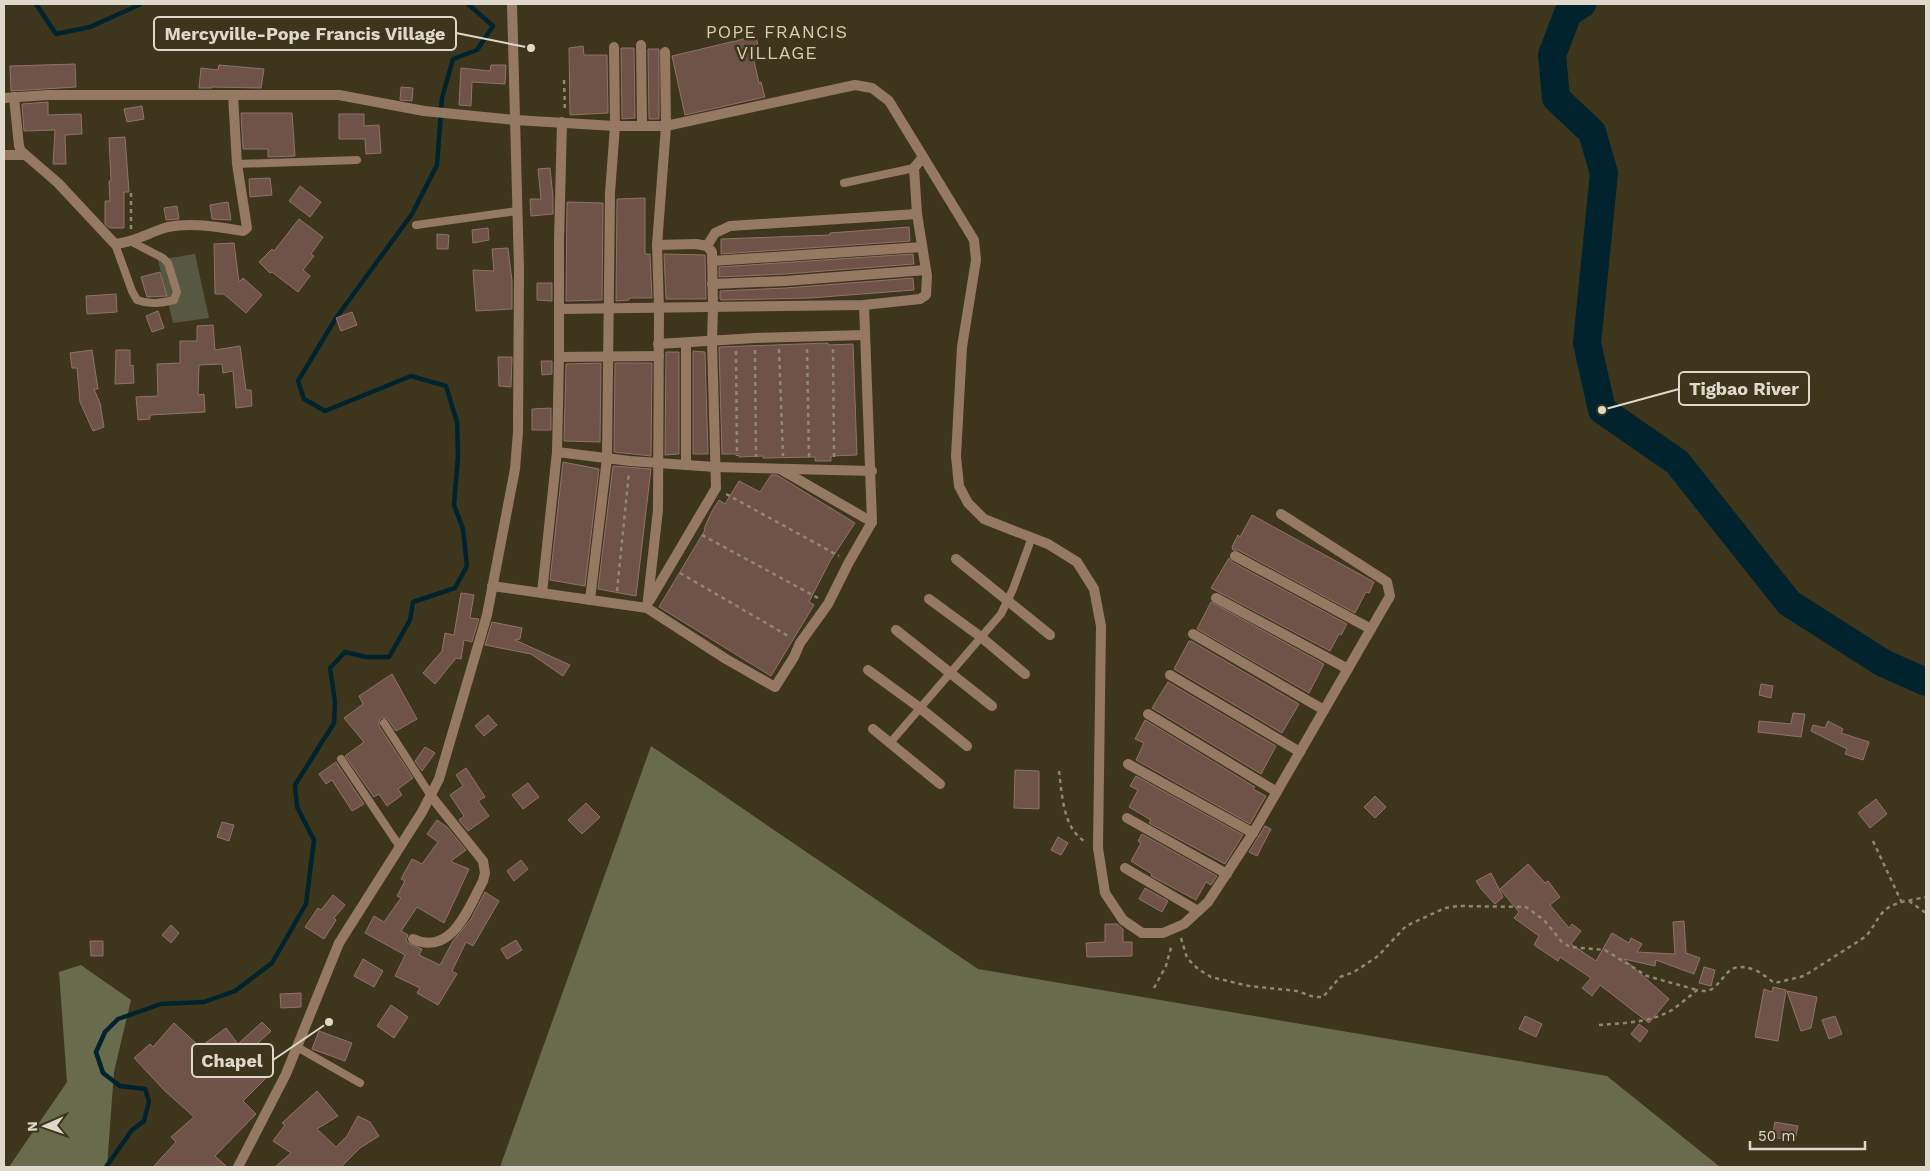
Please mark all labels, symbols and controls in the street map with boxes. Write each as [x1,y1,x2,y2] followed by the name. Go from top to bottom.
[154,17,456,50] callout: Mercyville-Pope Francis Village
[706,21,848,63] district label: POPE FRANCIS VILLAGE
[164,23,446,44] text: Mercyville-Pope Francis Village
[1679,372,1809,405] callout: Tigbao River
[1689,378,1799,399] text: Tigbao River
[192,1044,273,1077] callout: Chapel
[201,1050,263,1071] text: Chapel
[20,1101,70,1151] north arrow
[1750,1118,1865,1150] scale bar
[24,1121,40,1132] text: N
[1758,1127,1795,1145] text: 50 m

